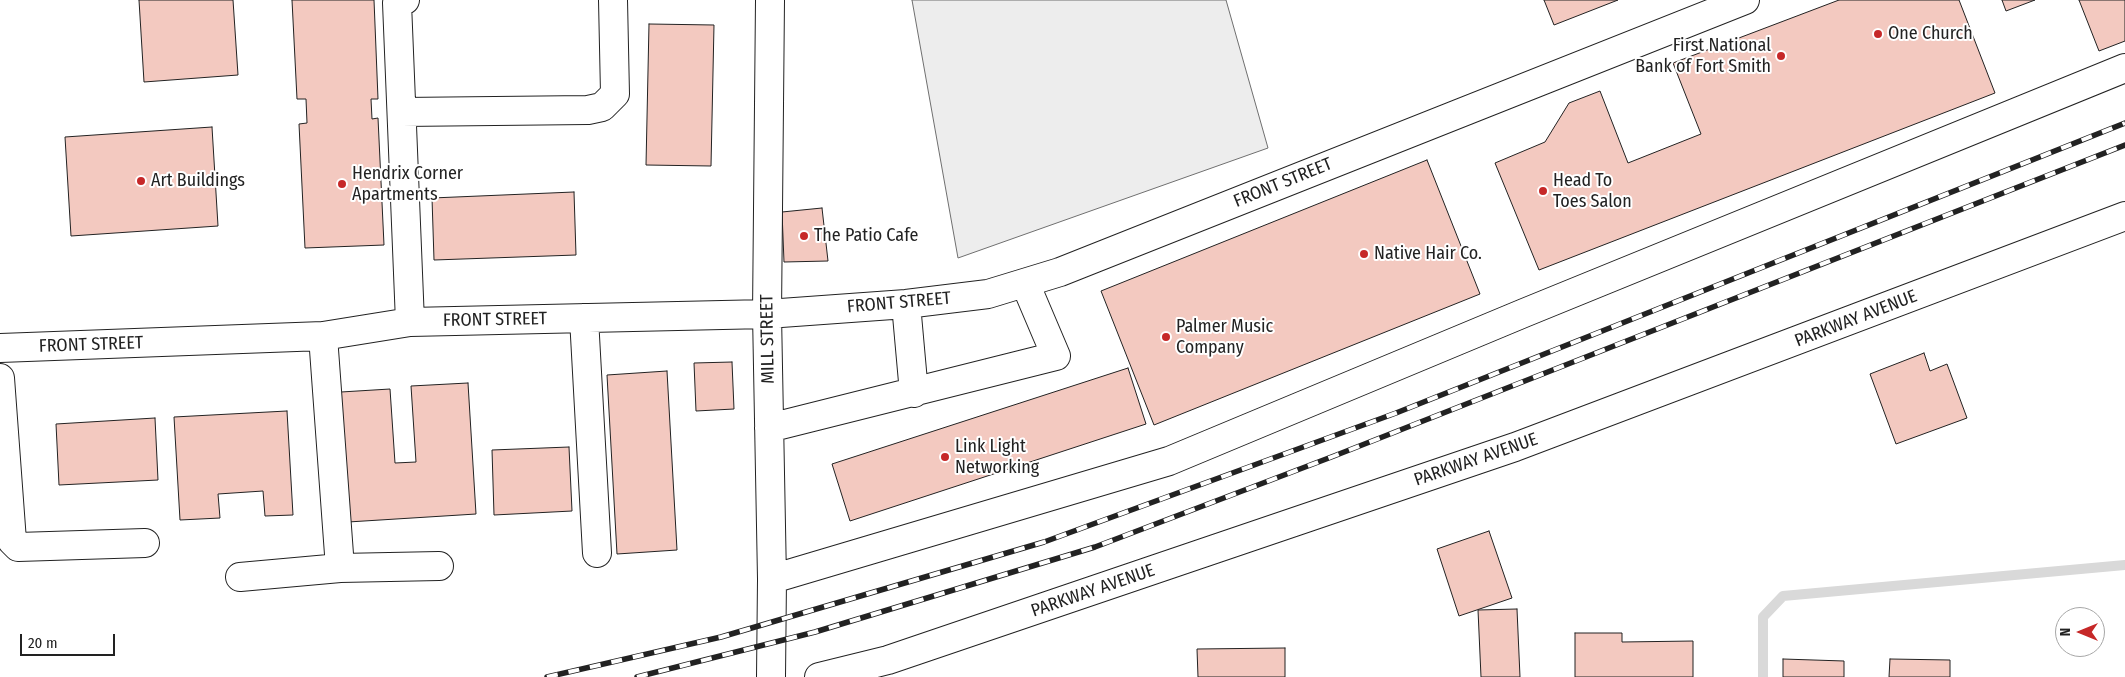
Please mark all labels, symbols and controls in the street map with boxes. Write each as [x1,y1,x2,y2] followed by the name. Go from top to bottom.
[1888,23,1973,45] place label: One Church
[1872,28,1884,40] marker: One Church
[1635,35,1771,78] place label: First National Bank of Fort Smith
[1775,50,1787,62] marker: First National Bank of Fort Smith
[1231,153,1335,213] street label: FRONT STREET
[352,163,463,205] place label: Hendrix Corner Apartments
[151,170,245,192] place label: Art Buildings
[1553,170,1632,212] place label: Head To Toes Salon
[135,175,147,187] marker: Art Buildings
[336,178,348,190] marker: Hendrix Corner Apartments
[1537,185,1549,197] marker: Head To Toes Salon
[814,225,918,247] place label: The Patio Cafe
[798,230,810,242] marker: The Patio Cafe
[1374,243,1482,265] place label: Native Hair Co.
[1358,248,1370,260] marker: Native Hair Co.
[1792,286,1920,352] street label: PARKWAY AVENUE
[846,288,952,318] street label: FRONT STREET
[756,294,780,384] street label: MILL STREET
[443,308,547,332] street label: FRONT STREET
[1176,316,1273,358] place label: Palmer Music Company
[1160,331,1172,343] marker: Palmer Music Company
[39,332,143,358] street label: FRONT STREET
[1411,429,1541,491] street label: PARKWAY AVENUE
[955,436,1039,478] place label: Link Light Networking
[939,451,951,463] marker: Link Light Networking
[1028,560,1158,622] street label: PARKWAY AVENUE
[2055,607,2105,657] north arrow
[22,624,118,656] scale bar
[2057,628,2074,636] text: N
[28,634,58,652] text: 20 m

